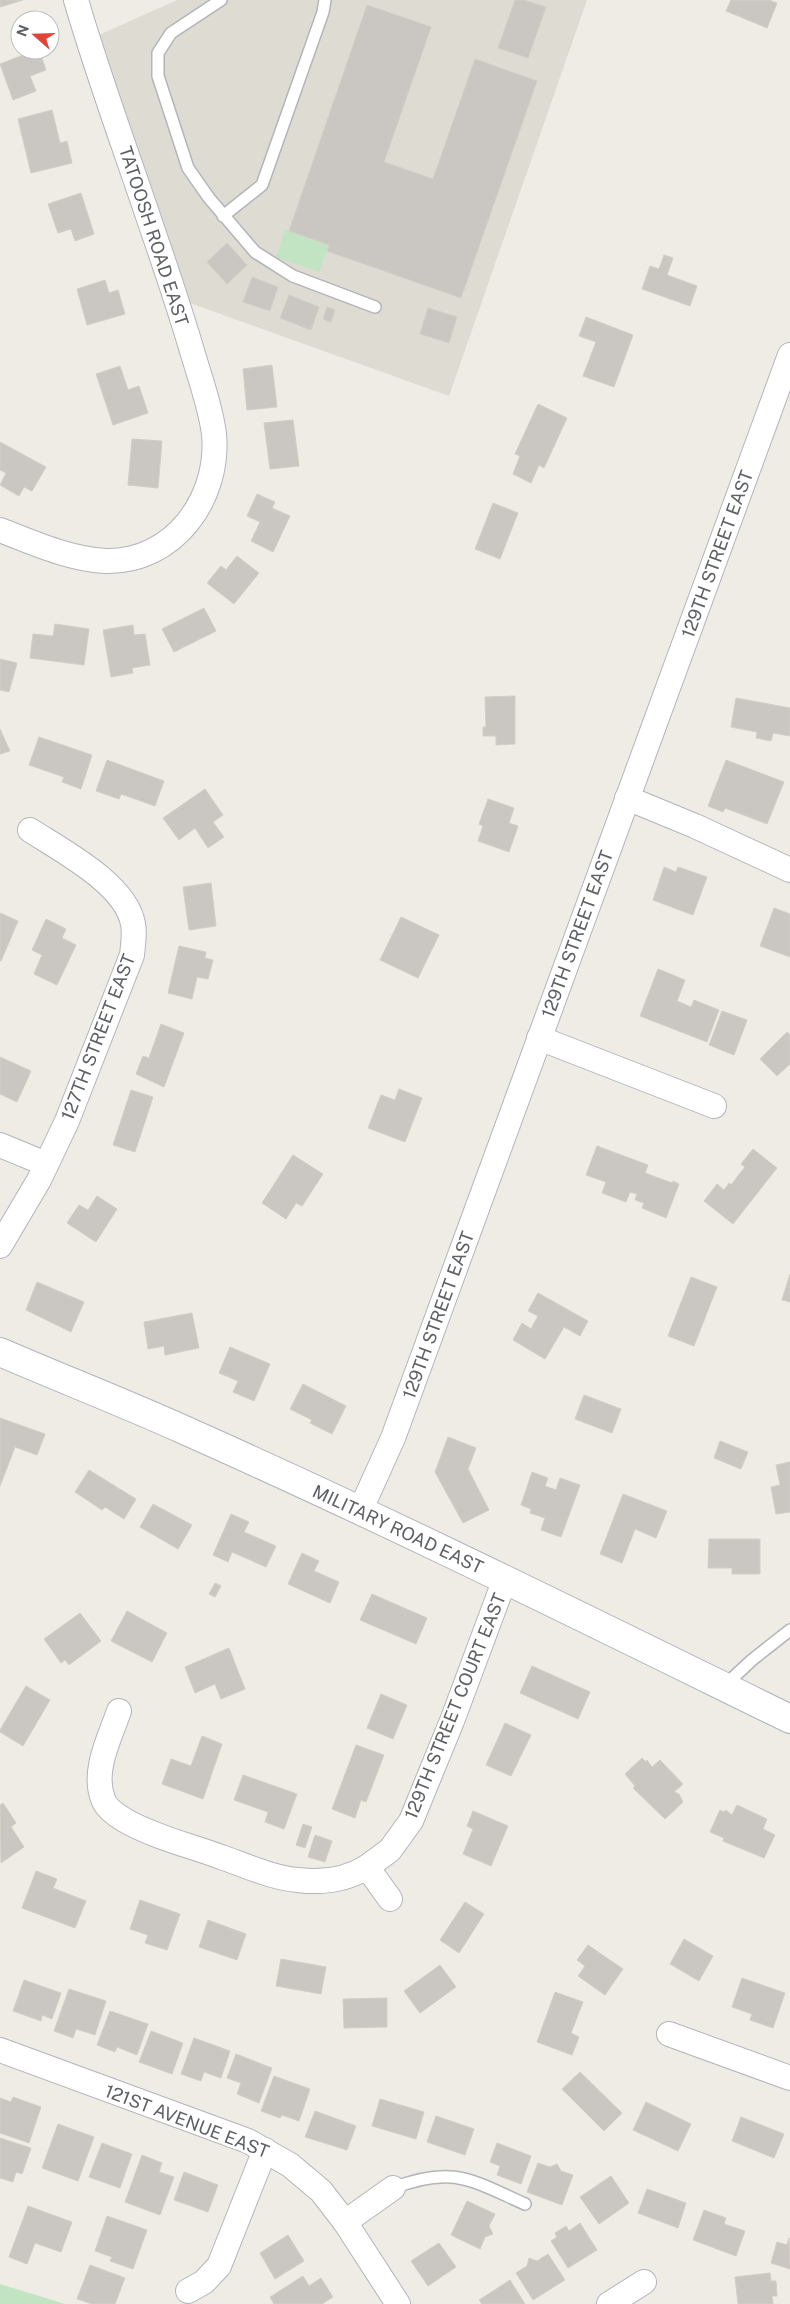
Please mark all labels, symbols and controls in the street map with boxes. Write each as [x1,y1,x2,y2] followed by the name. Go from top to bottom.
[10,10,60,60] north arrow
[13,23,32,38] text: N
[115,144,193,329] street label: TATOOSH ROAD EAST
[677,467,757,641] street label: 129TH STREET EAST
[537,847,617,1021] street label: 129TH STREET EAST
[57,951,139,1123] street label: 127TH STREET EAST
[398,1228,478,1402] street label: 129TH STREET EAST
[309,1480,487,1578] street label: MILITARY ROAD EAST
[400,1590,510,1822] street label: 129TH STREET COURT EAST
[102,2080,272,2162] street label: 121ST AVENUE EAST

